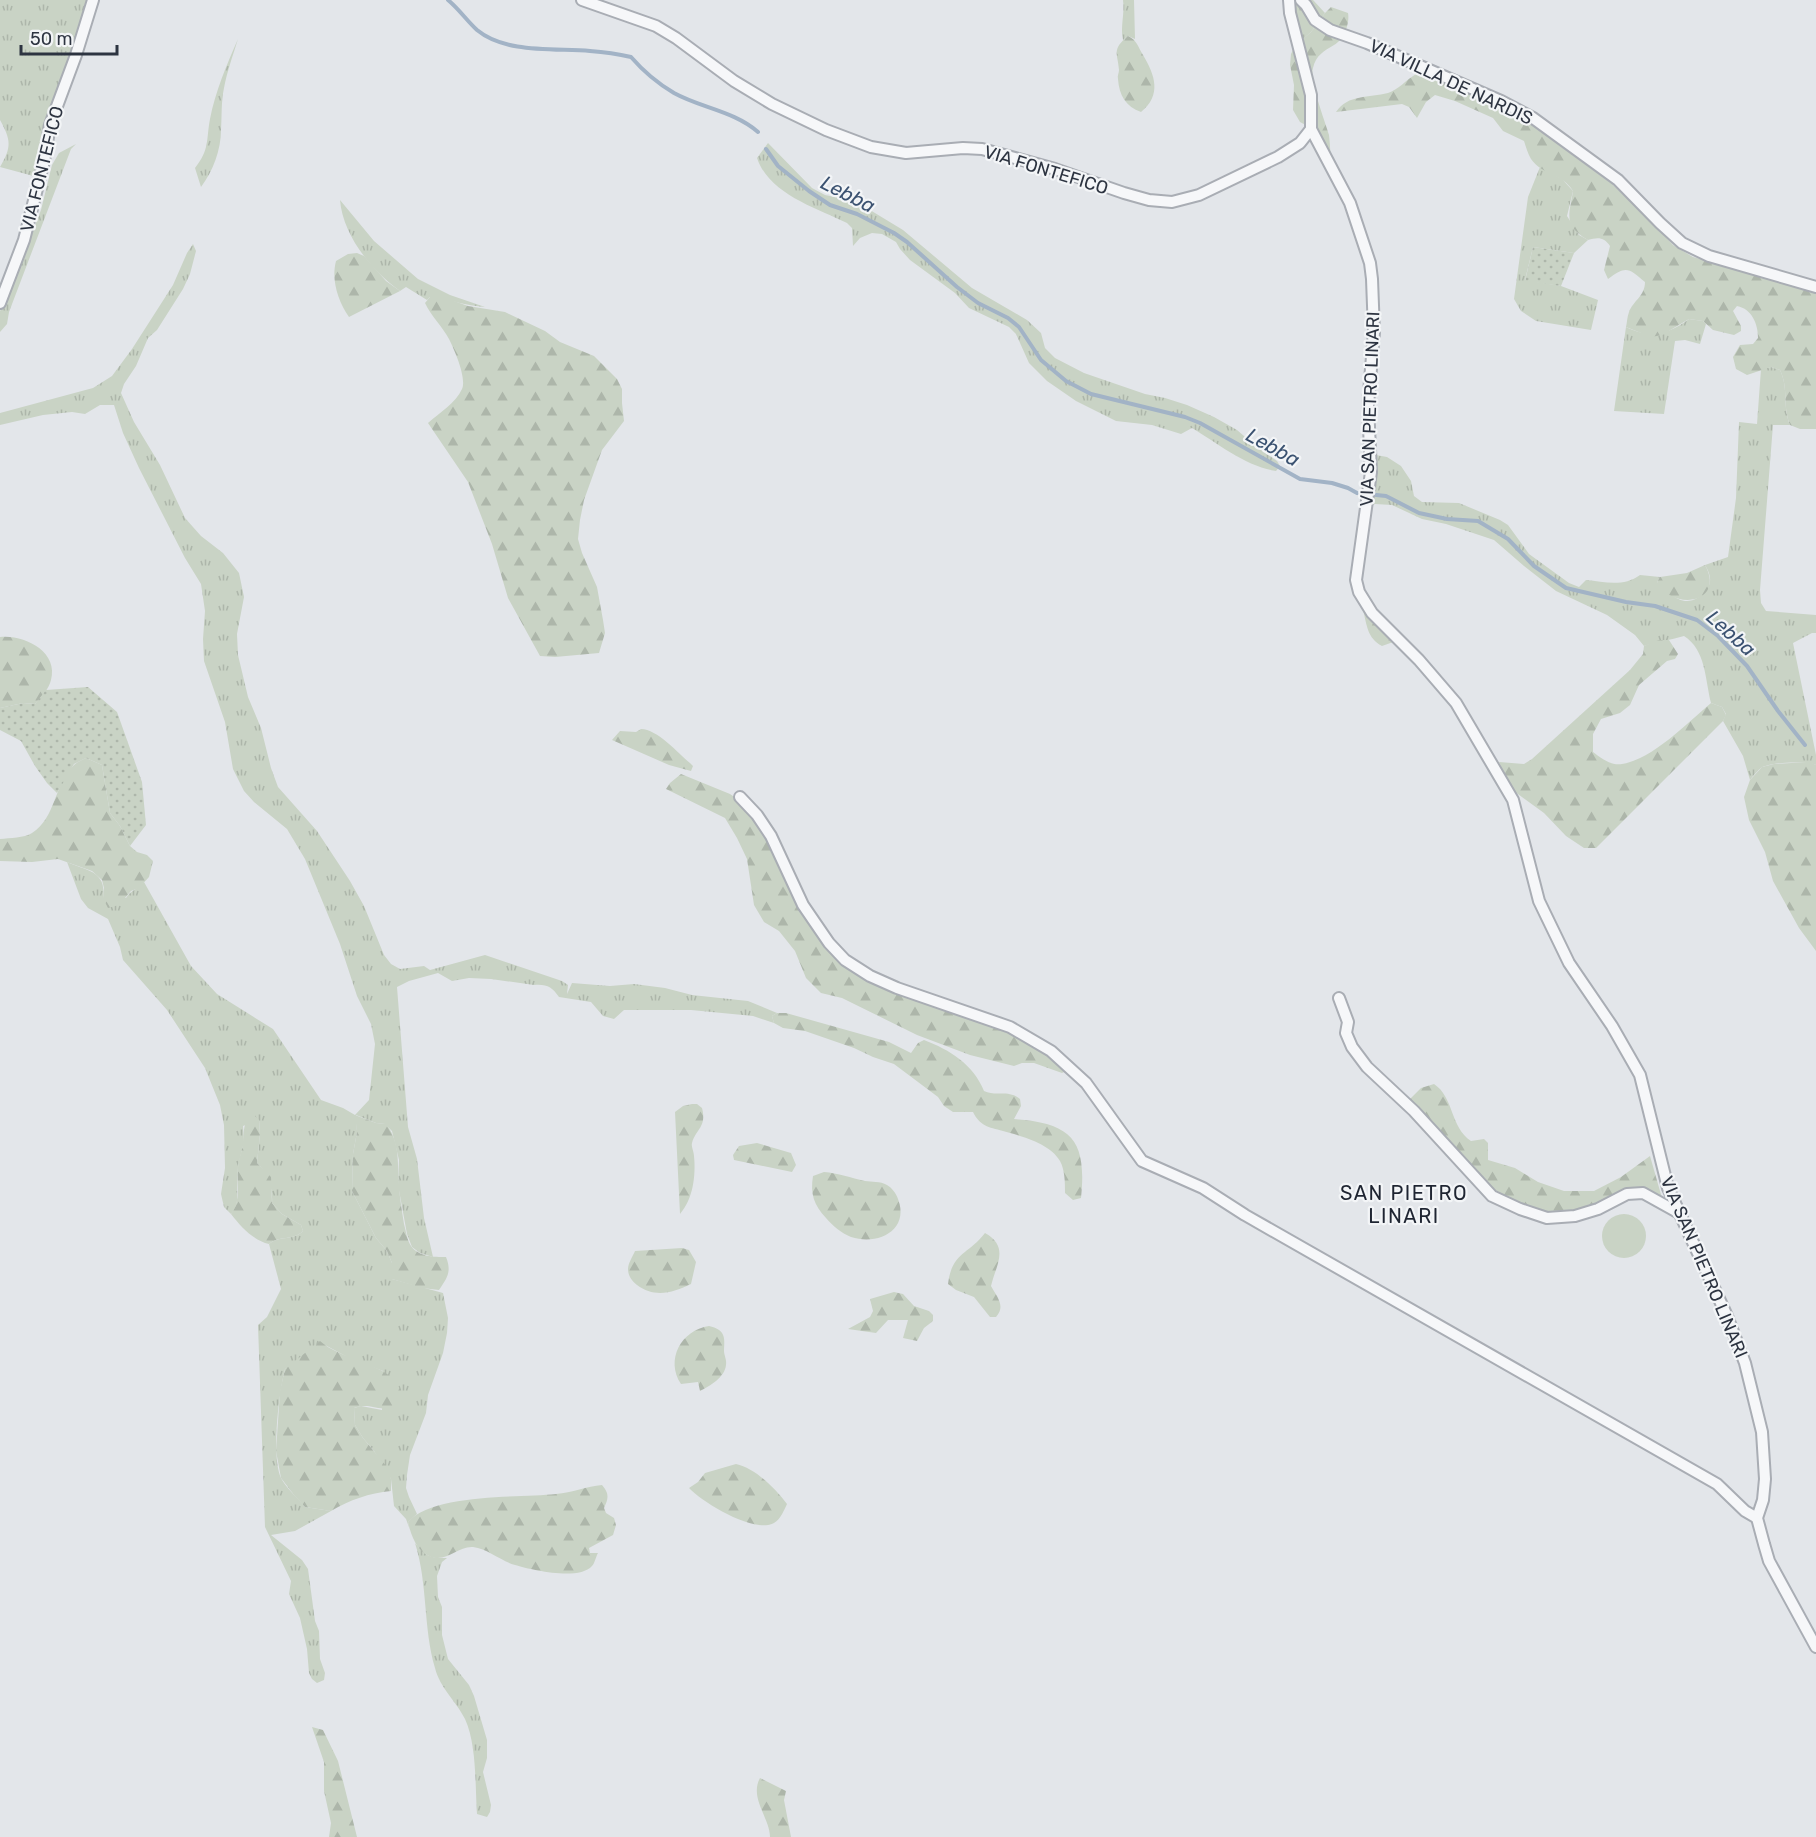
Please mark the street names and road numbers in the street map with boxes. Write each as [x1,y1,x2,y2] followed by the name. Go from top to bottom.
[1366,34,1536,130] street label: VIA VILLA DE NARDIS
[16,104,68,234] street label: VIA FONTEFICO
[981,141,1111,199] street label: VIA FONTEFICO
[1356,311,1384,507] street label: VIA SAN PIETRO LINARI
[1656,1173,1752,1361] street label: VIA SAN PIETRO LINARI

